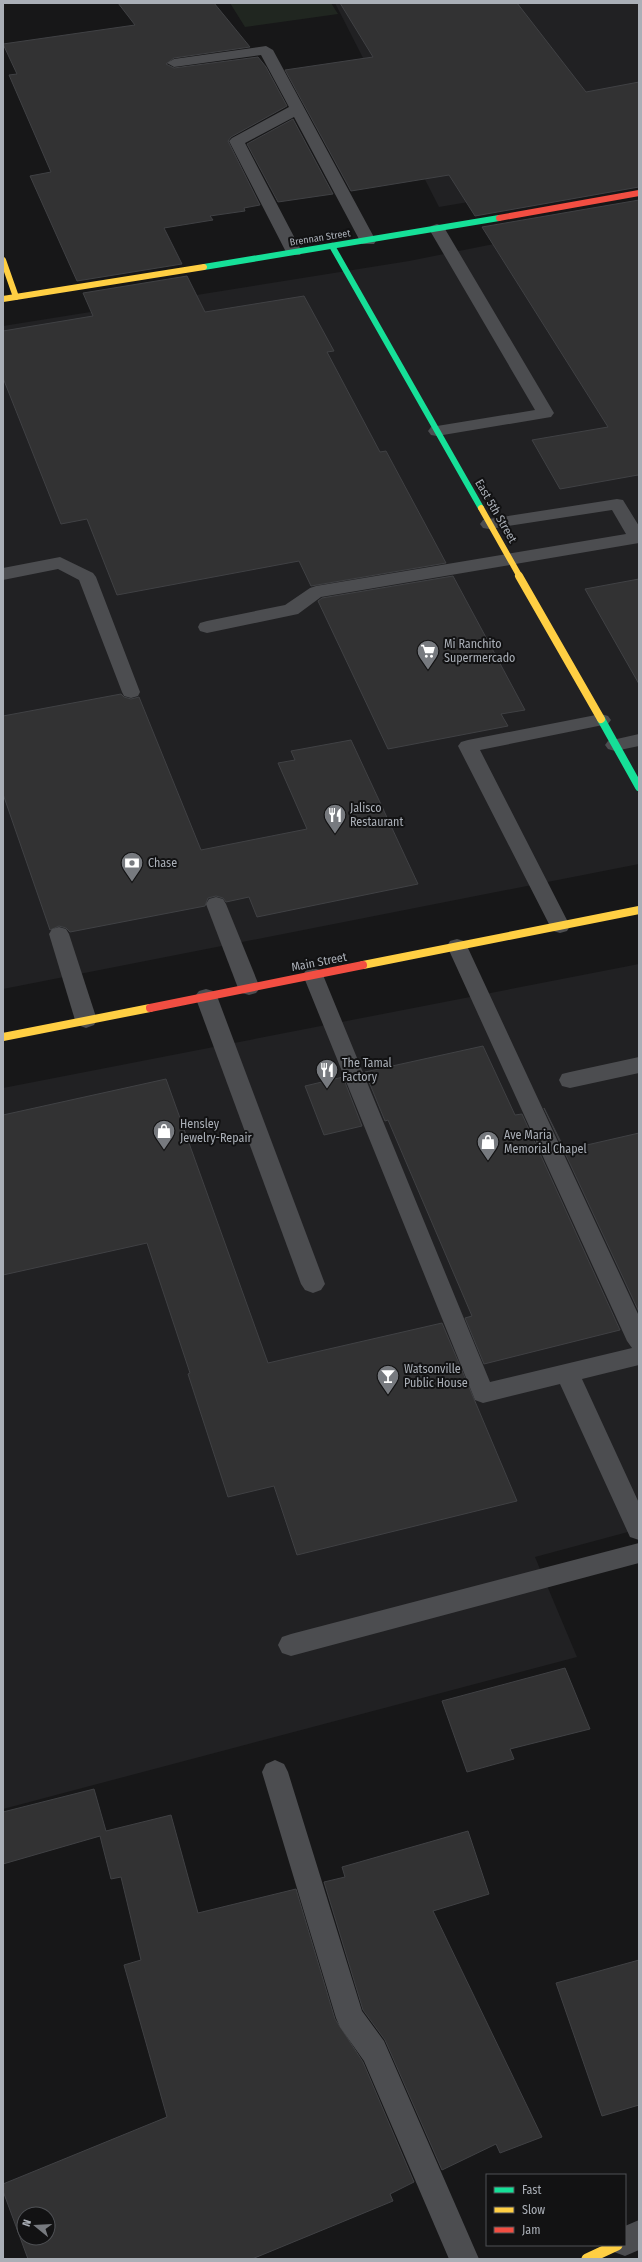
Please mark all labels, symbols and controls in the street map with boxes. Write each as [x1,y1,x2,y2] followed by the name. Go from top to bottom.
[289,227,352,249] street label: Brennan Street
[472,477,520,545] street label: East 5th Street
[444,637,515,665] place label: Mi Ranchito Supermercado
[415,638,441,671] supermarket icon: Mi Ranchito Supermercado
[350,801,403,829] place label: Jalisco Restaurant
[322,802,348,835] restaurant icon: Jalisco Restaurant
[119,850,145,883] bank icon: Chase
[148,856,177,870] place label: Chase
[290,950,348,974] street label: Main Street
[342,1056,392,1084] place label: The Tamal Factory
[314,1057,340,1090] restaurant icon: The Tamal Factory
[180,1117,252,1145] place label: Hensley Jewelry-Repair
[151,1118,177,1151] shop icon: Hensley Jewelry-Repair
[504,1128,587,1156] place label: Ave Maria Memorial Chapel
[475,1129,501,1162] shop icon: Ave Maria Memorial Chapel
[404,1362,468,1390] place label: Watsonville Public House
[375,1363,401,1396] bar icon: Watsonville Public House
[486,2174,626,2246] legend
[522,2183,541,2197] text: Fast
[522,2203,545,2217] text: Slow
[16,2206,56,2246] north arrow
[20,2218,34,2228] text: N
[522,2223,540,2237] text: Jam

